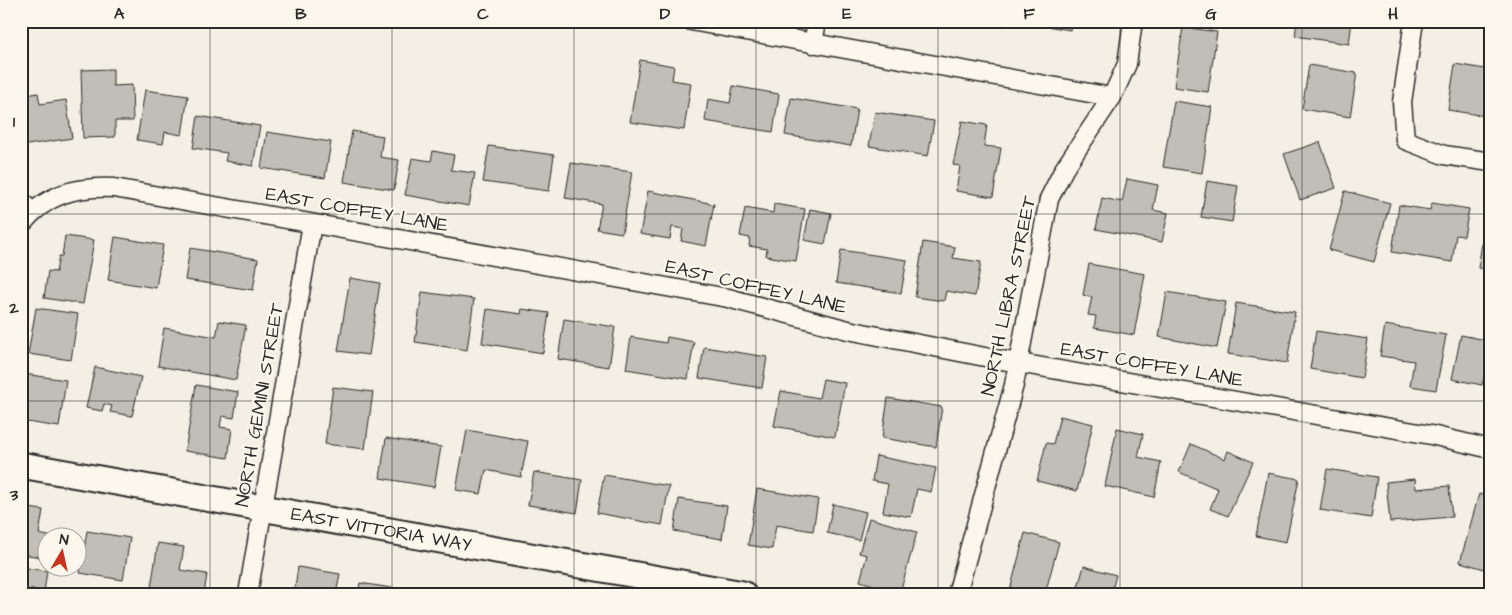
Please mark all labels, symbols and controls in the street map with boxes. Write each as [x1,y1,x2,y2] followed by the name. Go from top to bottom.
[114,3,125,25] text: A
[295,3,307,25] text: B
[477,3,489,25] text: C
[660,3,671,25] text: D
[842,3,852,25] text: E
[1023,3,1035,25] text: F
[1205,3,1217,25] text: G
[1388,3,1398,25] text: H
[13,111,16,133] text: 1
[264,181,450,239] street label: EAST COFFEY LANE
[975,193,1043,399] street label: NORTH LIBRA STREET
[663,253,849,321] street label: EAST COFFEY LANE
[8,297,19,319] text: 2
[229,301,291,509] street label: NORTH GEMINI STREET
[1059,336,1245,394] street label: EAST COFFEY LANE
[9,484,19,506] text: 3
[289,500,474,559] street label: EAST VITTORIA WAY
[38,528,88,578] north arrow
[58,530,70,551] text: N

